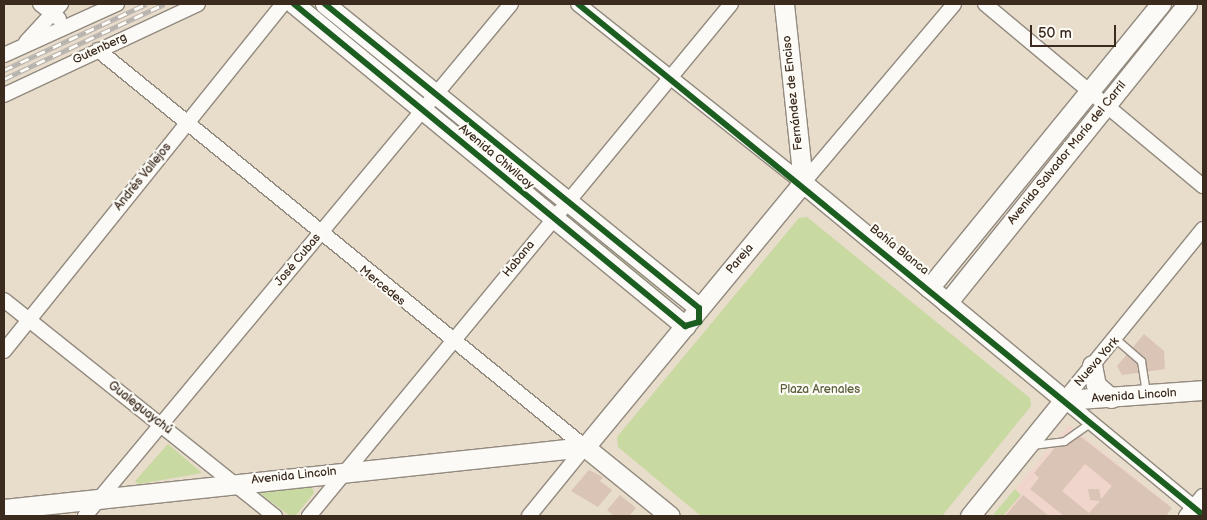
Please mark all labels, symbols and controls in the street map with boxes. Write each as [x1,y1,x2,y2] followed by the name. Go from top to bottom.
[1032,15,1118,47] scale bar
[1038,24,1072,43] text: 50 m
[71,30,129,68] street label: Gutenberg
[780,35,806,151] street label: Fernández de Enciso
[1005,78,1129,228] street label: Avenida Salvador María del Carril
[456,121,536,193] street label: Avenida Chivilcoy
[111,140,175,214] street label: Andrés Vallejos
[866,222,932,278] street label: Bahía Blanca
[272,231,324,289] street label: José Cubas
[500,238,538,280] street label: Habana
[723,241,757,277] street label: Pareja
[356,263,408,309] street label: Mercedes
[1071,334,1123,390] street label: Nueva York
[105,379,175,437] street label: Gualeguaychú
[780,383,860,397] park label: Plaza Arenales
[1091,386,1177,406] street label: Avenida Lincoln
[251,464,337,488] street label: Avenida Lincoln

